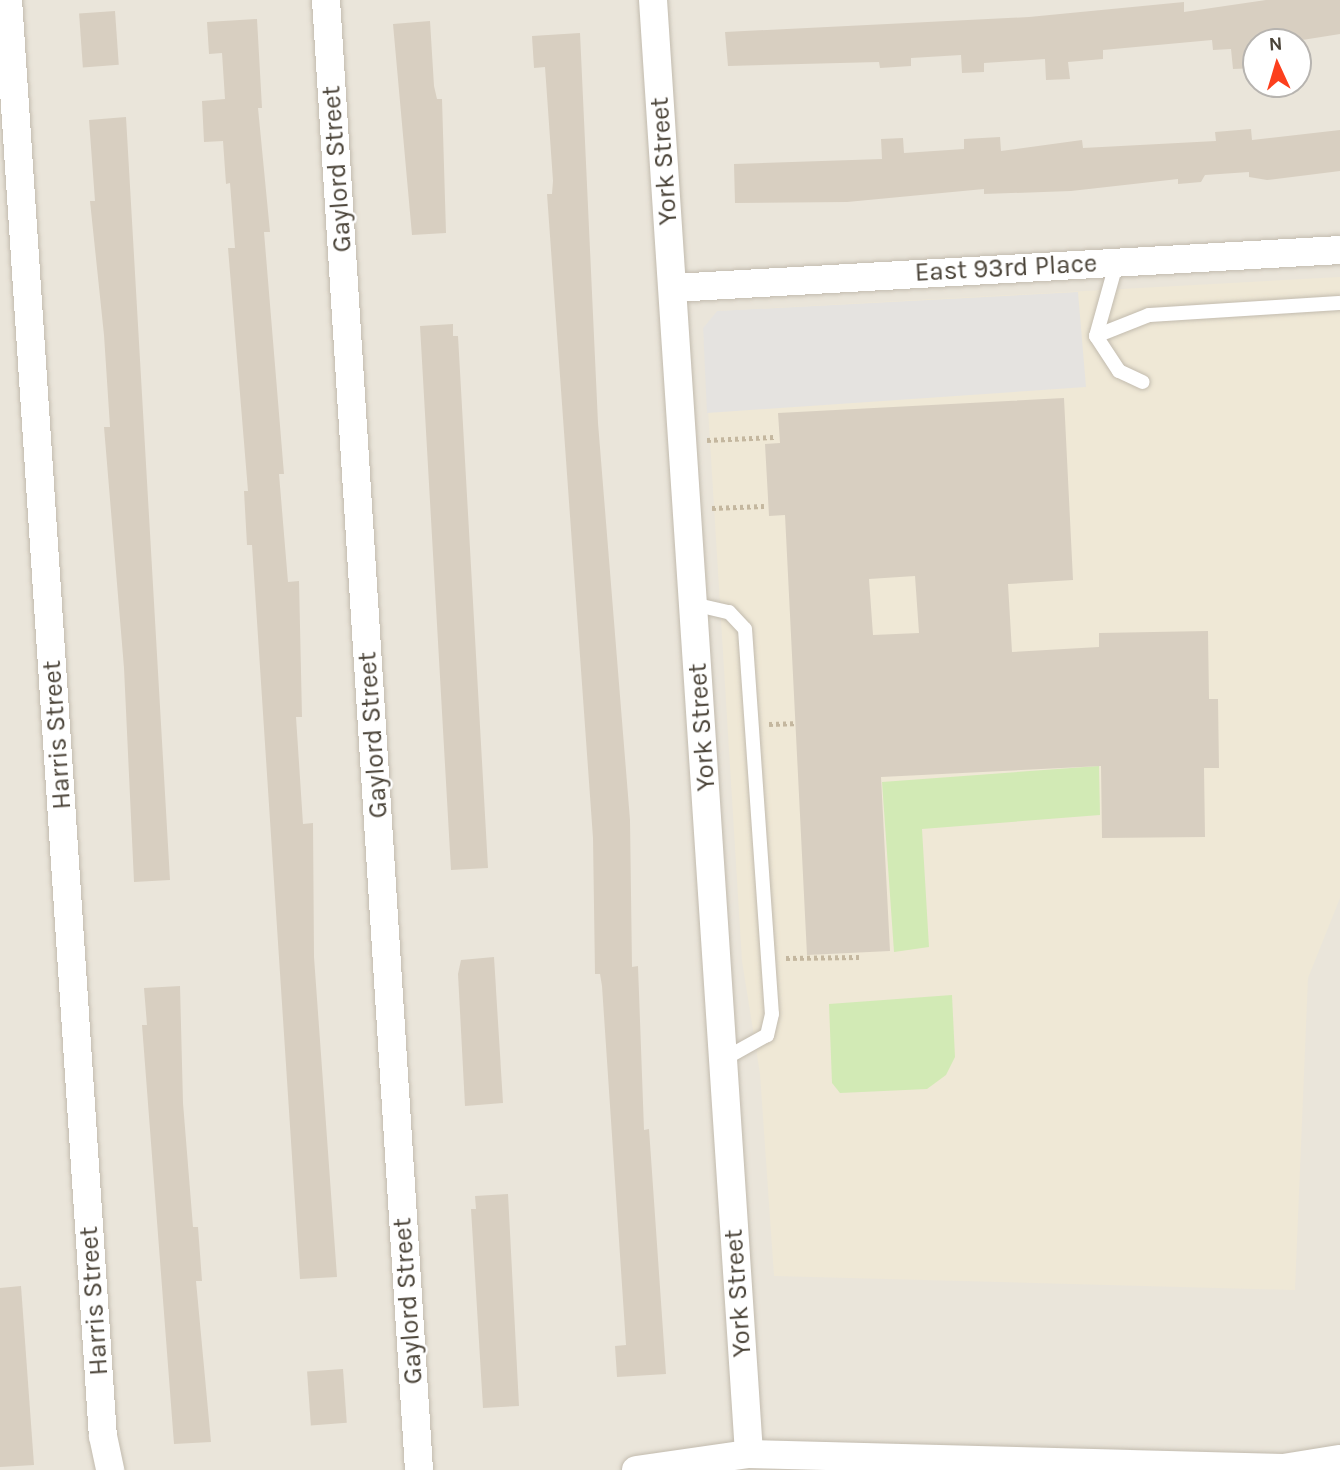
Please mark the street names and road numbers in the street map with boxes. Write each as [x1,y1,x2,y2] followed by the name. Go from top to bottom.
[316,85,358,253] street label: Gaylord Street
[644,96,684,226] street label: York Street
[914,248,1098,288] street label: East 93rd Place
[352,651,394,819] street label: Gaylord Street
[36,659,78,811] street label: Harris Street
[682,662,722,792] street label: York Street
[387,1217,429,1385] street label: Gaylord Street
[73,1225,115,1377] street label: Harris Street
[718,1228,758,1358] street label: York Street

